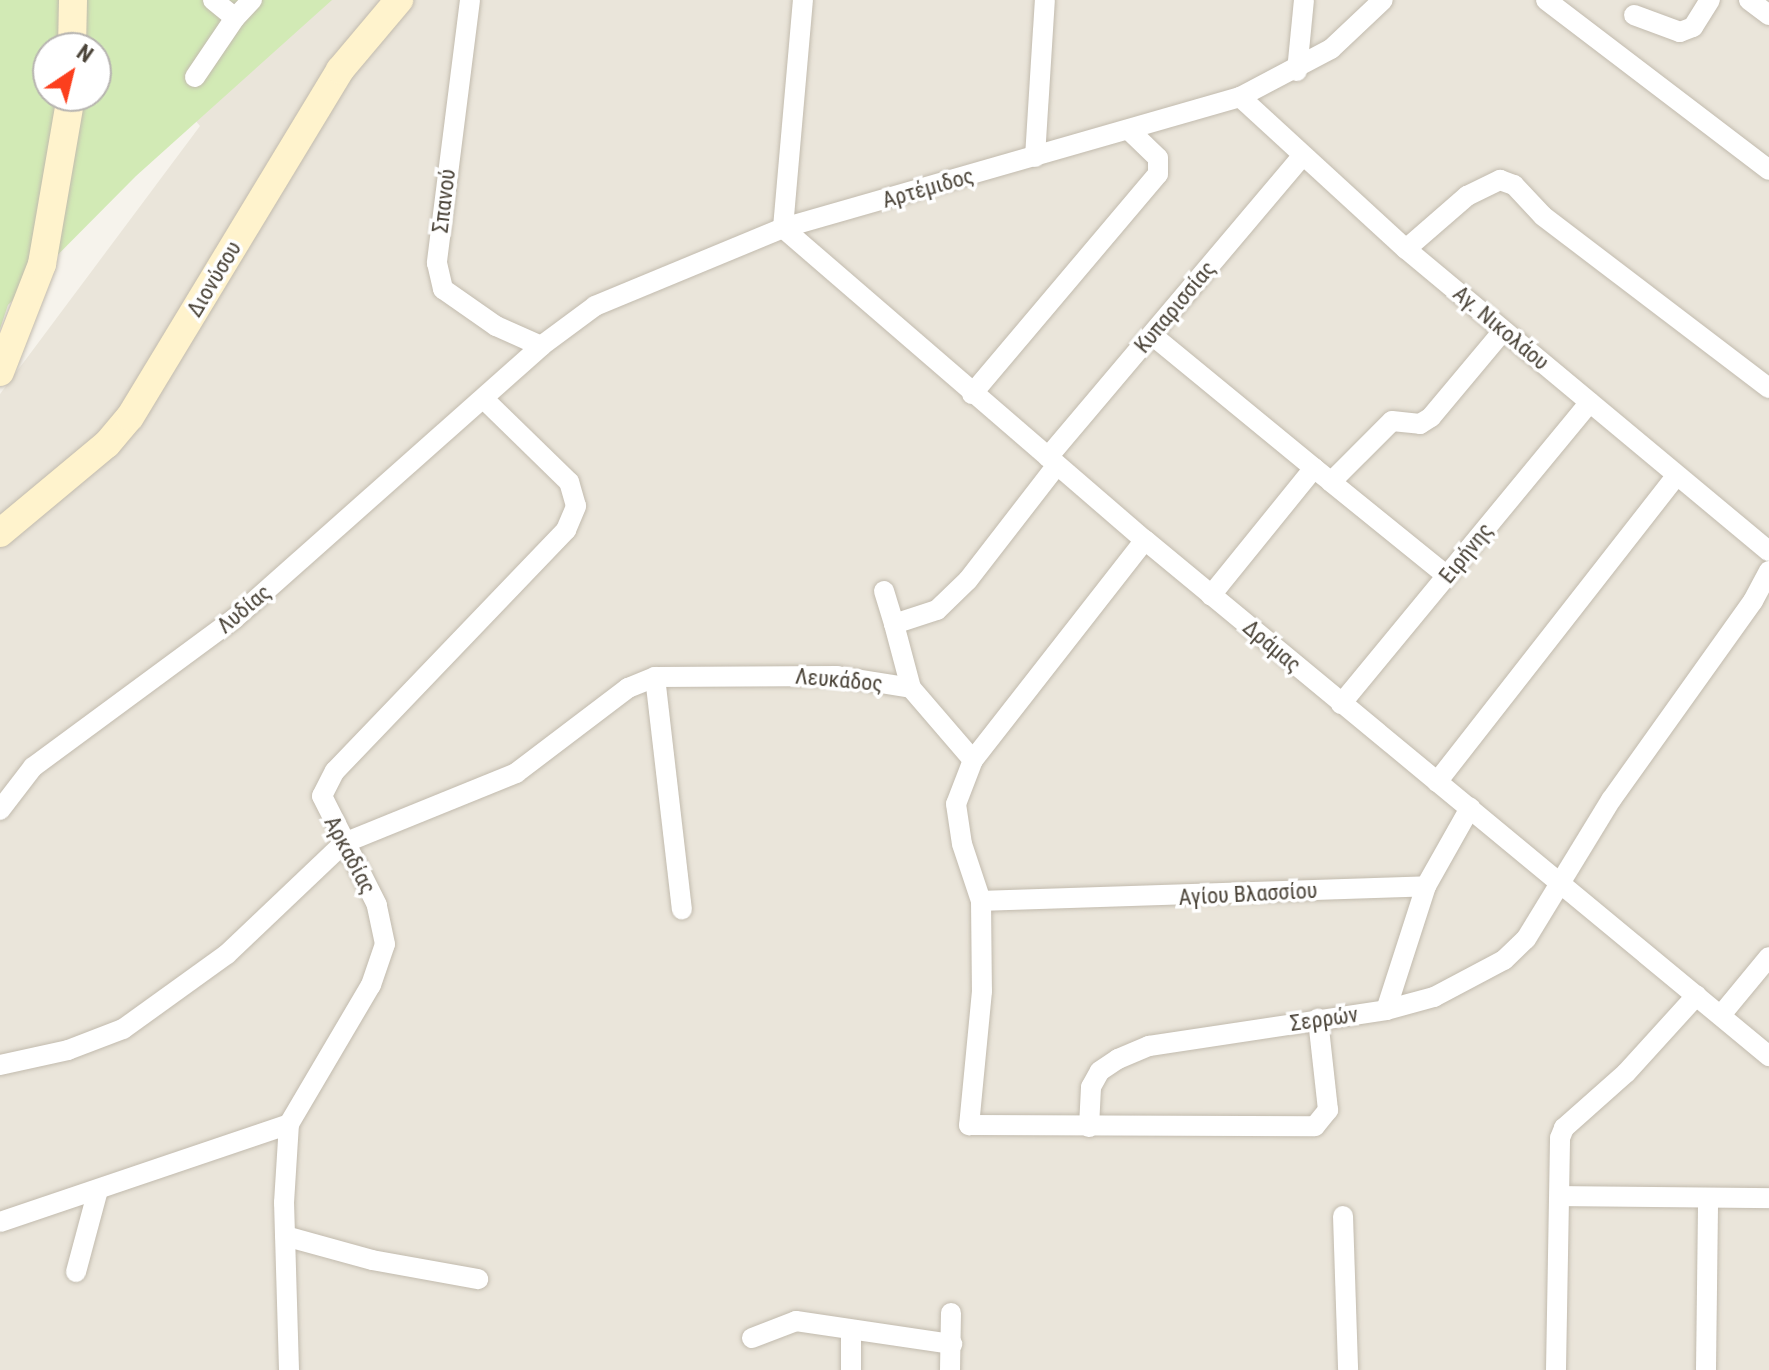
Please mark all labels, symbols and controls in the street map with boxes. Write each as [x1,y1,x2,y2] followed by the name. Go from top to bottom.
[32,32,112,112] north arrow
[72,39,98,68] text: N
[879,162,977,214] street label: Αρτέμιδος
[427,167,461,235] street label: Σπανού
[181,236,247,322] street label: Διονύσου
[1129,256,1221,358] street label: Κυπαρισσίας
[1448,280,1554,376] street label: Αγ. Νικολάου
[1434,517,1498,589] street label: Ειρήνης
[212,579,276,639] street label: Λυδίας
[1238,614,1306,678] street label: Δράμας
[794,663,884,697] street label: Λευκάδος
[319,812,381,898] street label: Αρκαδίας
[1178,877,1318,911] street label: Αγίου Βλασσίου
[1288,1001,1360,1037] street label: Σερρών

